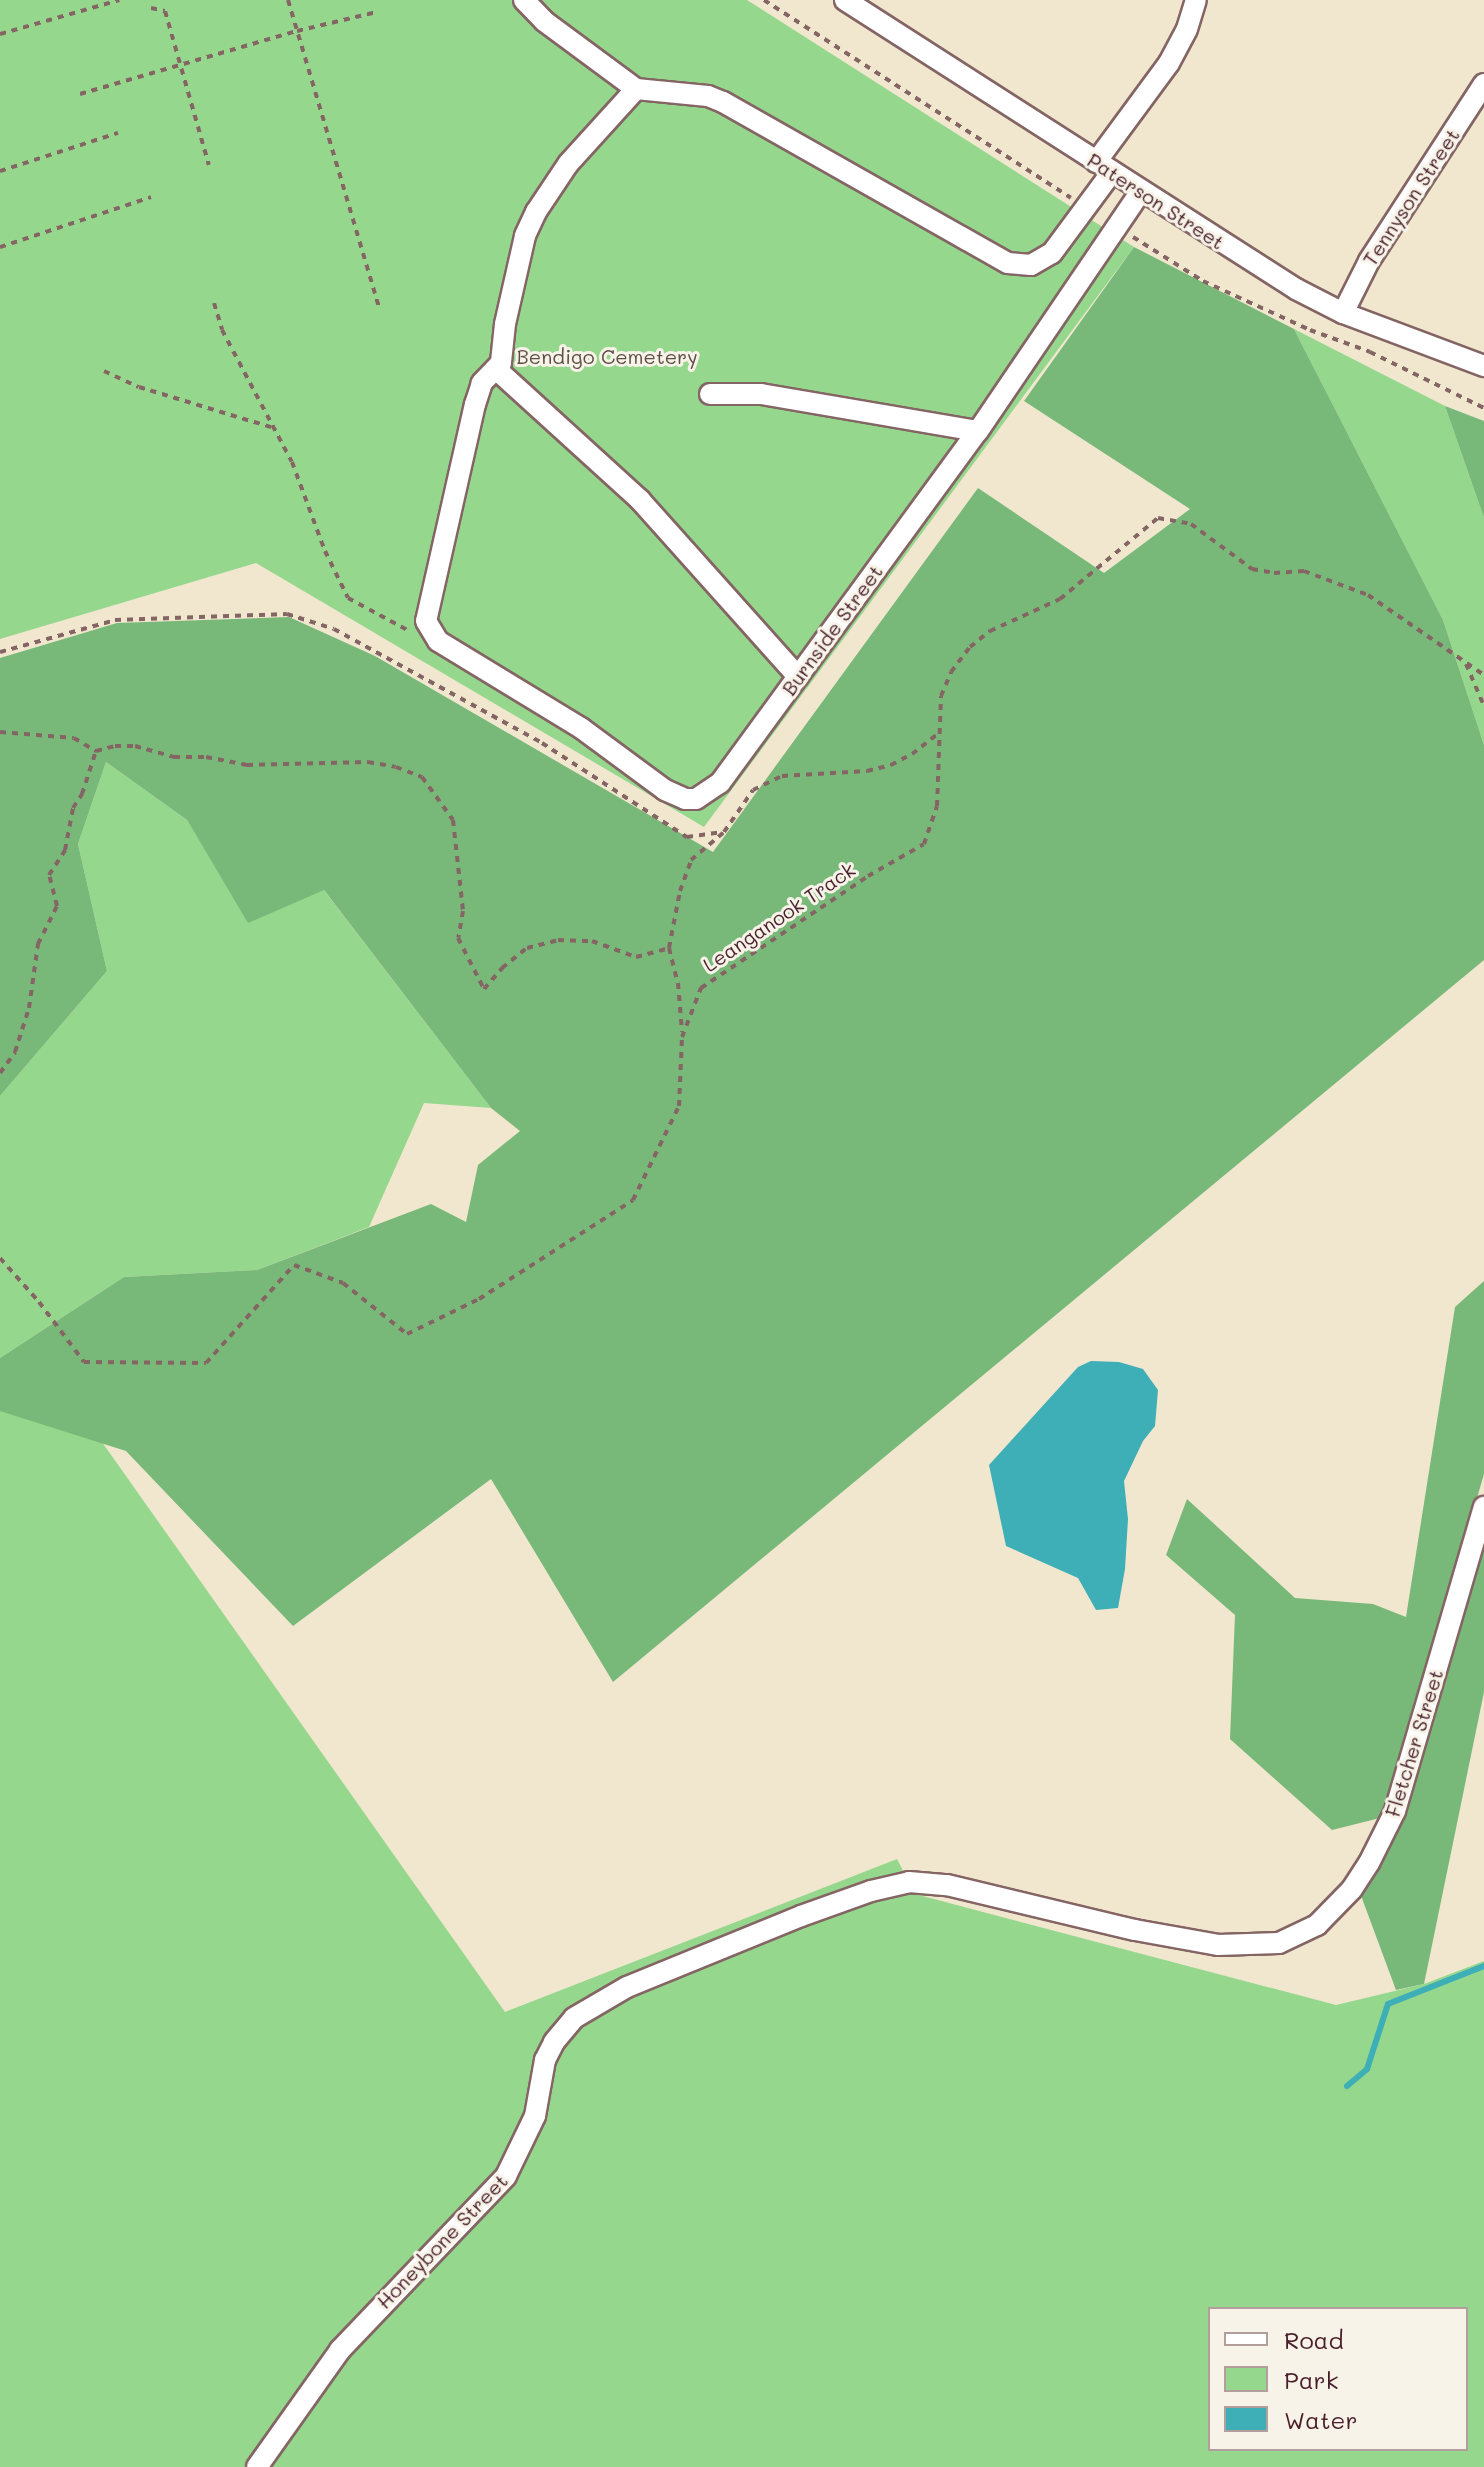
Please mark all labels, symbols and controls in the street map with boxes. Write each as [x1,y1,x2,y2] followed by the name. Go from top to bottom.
[1358,124,1464,270] street label: Tennyson Street
[1083,148,1229,254] street label: Paterson Street
[516,344,698,368] park label: Bendigo Cemetery
[777,560,887,700] street label: Burnside Street
[698,857,860,977] street label: Leanganook Track
[1380,1666,1448,1820] street label: Fletcher Street
[371,2169,513,2313] street label: Honeybone Street
[1208,2307,1468,2451] legend
[1284,2324,1344,2355] text: Road
[1284,2364,1338,2395] text: Park
[1284,2404,1358,2435] text: Water

